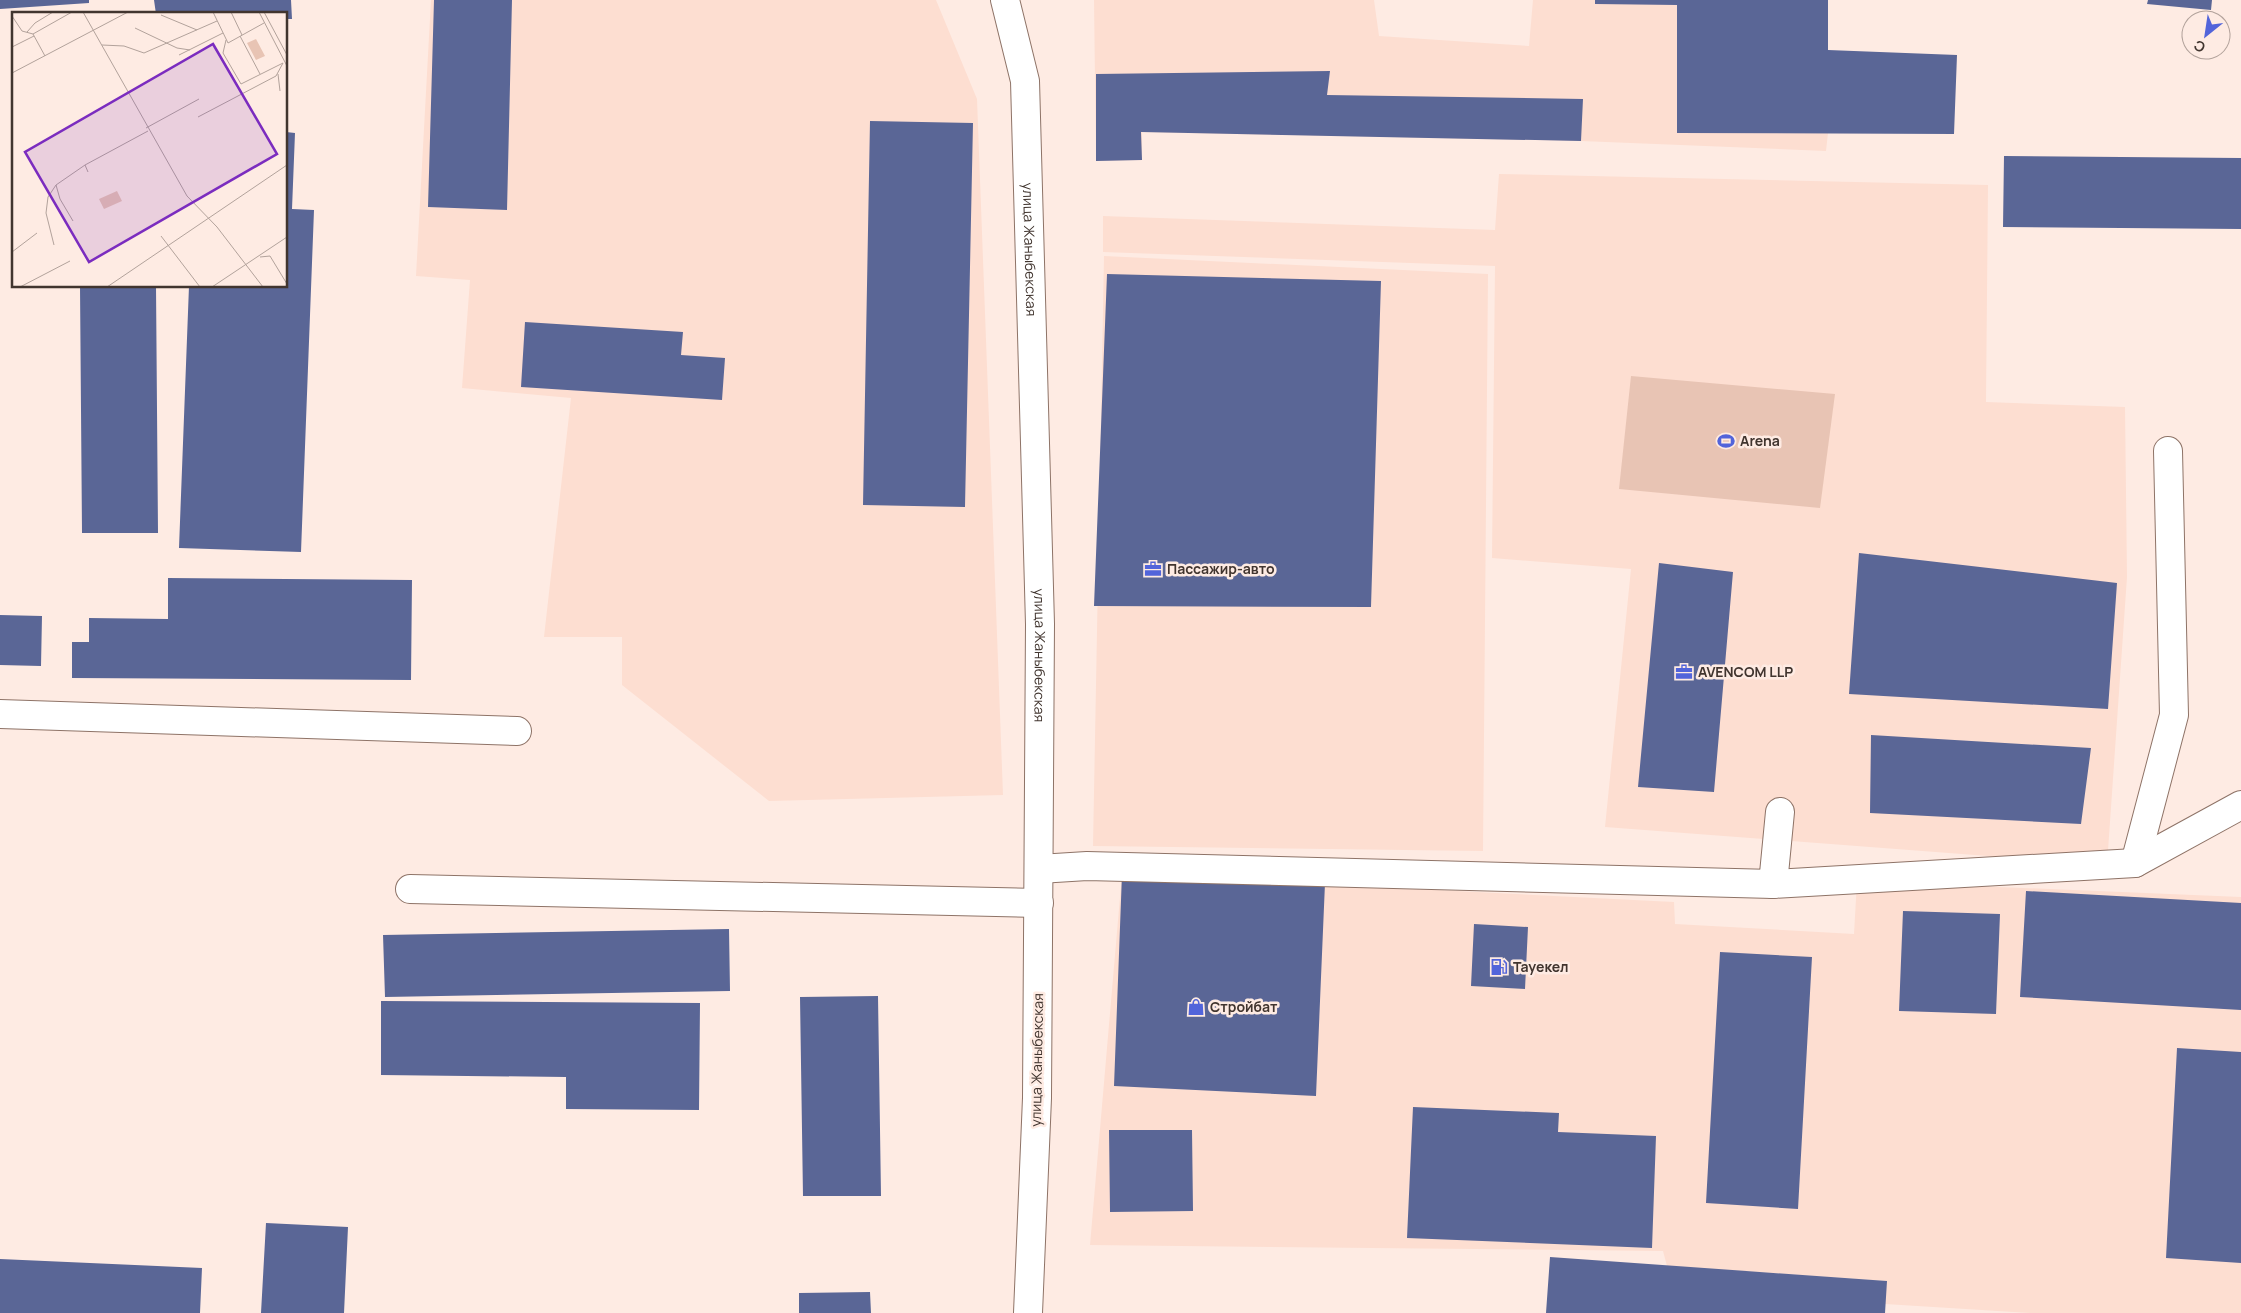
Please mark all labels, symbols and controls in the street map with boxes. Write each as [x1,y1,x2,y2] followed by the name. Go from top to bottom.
[2181,10,2231,60] north arrow
[12,12,288,288] inset map
[2190,36,2208,58] text: С
[1019,182,1041,317] street label: улица Жаныбекская
[1716,431,1736,451] sports icon: Arena
[1740,431,1780,450] place label: Arena
[1143,559,1163,579] office icon: Пассажир-авто
[1167,559,1275,578] place label: Пассажир-авто
[1030,588,1050,722] street label: улица Жаныбекская
[1674,662,1694,682] office icon: AVENCOM LLP
[1698,662,1793,681] place label: AVENCOM LLP
[1489,957,1509,977] fuel station icon: Тауекел
[1513,957,1569,976] place label: Тауекел
[1026,993,1047,1127] street label: улица Жаныбекская
[1186,997,1206,1017] shop icon: Стройбат
[1210,997,1278,1016] place label: Стройбат

